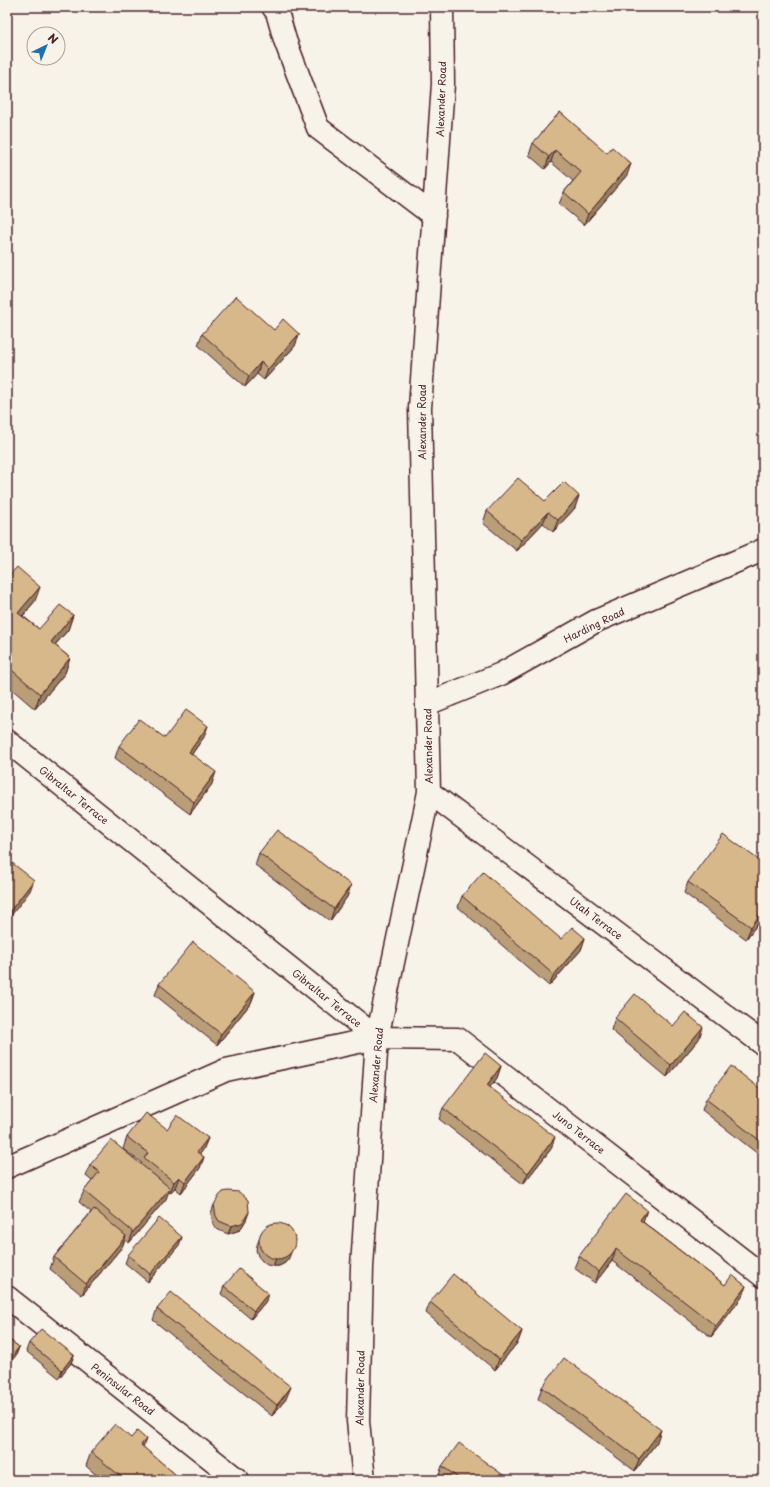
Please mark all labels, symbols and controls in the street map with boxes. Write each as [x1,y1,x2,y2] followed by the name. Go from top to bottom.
[26,26,66,66] north arrow
[44,29,62,48] text: N
[432,61,449,137] street label: Alexander Road
[414,384,429,460] street label: Alexander Road
[561,603,627,646] street label: Harding Road
[419,708,436,784] street label: Alexander Road
[36,762,112,827] street label: Gibraltar Terrace
[567,893,626,942] street label: Utah Terrace
[289,965,365,1030] street label: Gibraltar Terrace
[365,1026,386,1103] street label: Alexander Road
[550,1106,609,1157] street label: Juno Terrace
[351,1350,368,1426] street label: Alexander Road
[88,1359,158,1418] street label: Peninsular Road

